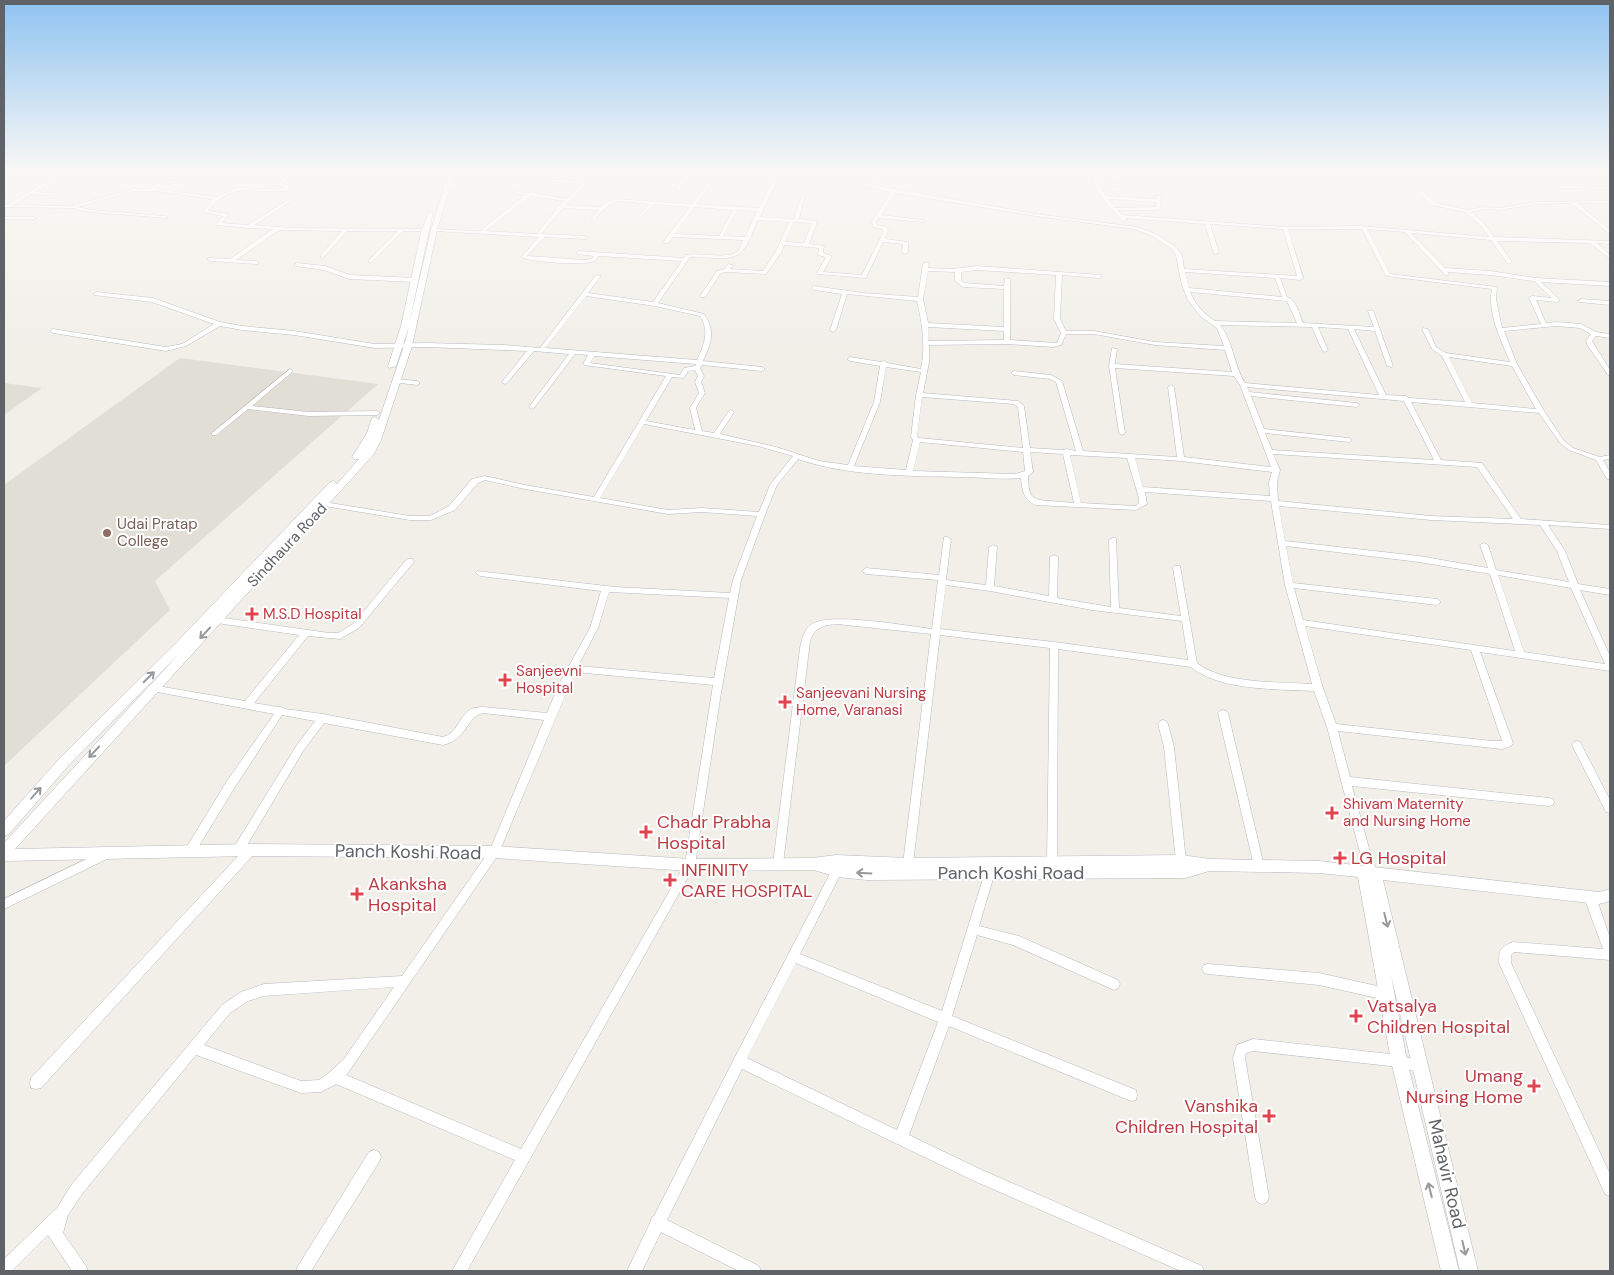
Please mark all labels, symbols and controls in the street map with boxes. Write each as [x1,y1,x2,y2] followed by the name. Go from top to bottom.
[243,499,331,591] street label: Sindhaura Road
[117,514,198,551] place label: Udai Pratap College
[101,527,113,539] marker: Udai Pratap College
[263,604,362,624] place label: M.S.D Hospital
[245,607,259,621] marker: M.S.D Hospital
[199,627,211,639] one-way arrow
[516,661,582,698] place label: Sanjeevni Hospital
[143,671,155,683] one-way arrow
[498,673,512,687] marker: Sanjeevni Hospital
[796,683,926,720] place label: Sanjeevani Nursing Home, Varanasi
[778,695,792,709] marker: Sanjeevani Nursing Home, Varanasi
[88,745,100,758] one-way arrow
[30,787,41,800] one-way arrow
[1343,794,1471,831] place label: Shivam Maternity and Nursing Home
[1325,806,1339,820] marker: Shivam Maternity and Nursing Home
[657,810,771,855] place label: Chadr Prabha Hospital
[639,825,653,839] marker: Chadr Prabha Hospital
[335,839,481,865] street label: Panch Koshi Road
[1351,846,1446,870] place label: LG Hospital
[1333,851,1347,865] marker: LG Hospital
[681,858,813,903] place label: INFINITY CARE HOSPITAL
[938,861,1084,885] street label: Panch Koshi Road
[857,869,873,878] one-way arrow
[368,872,447,917] place label: Akanksha Hospital
[663,873,677,887] marker: INFINITY CARE HOSPITAL
[350,887,364,901] marker: Akanksha Hospital
[1382,911,1391,927] one-way arrow
[1367,994,1510,1039] place label: Vatsalya Children Hospital
[1349,1009,1363,1023] marker: Vatsalya Children Hospital
[1406,1064,1523,1109] place label: Umang Nursing Home
[1527,1079,1541,1093] marker: Umang Nursing Home
[1115,1094,1258,1139] place label: Vanshika Children Hospital
[1262,1109,1276,1123] marker: Vanshika Children Hospital
[1423,1117,1471,1231] street label: Mahavir Road
[1425,1182,1434,1198] one-way arrow
[1460,1240,1469,1256] one-way arrow

